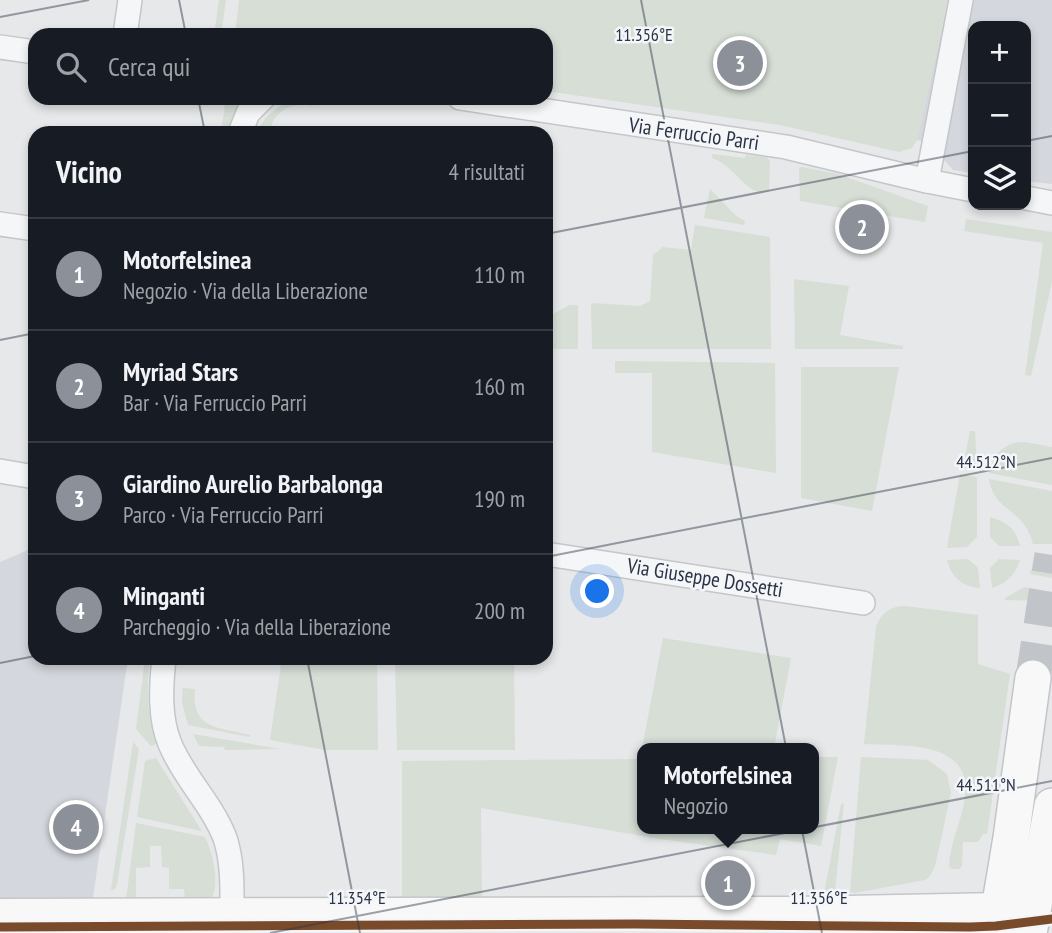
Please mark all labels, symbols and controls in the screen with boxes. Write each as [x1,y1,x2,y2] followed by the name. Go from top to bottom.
[968,21,1031,210] map controls
[968,21,1031,84] button: +
[615,23,673,46] text: 11.356°E
[28,28,553,105] search box
[717,37,763,89] pin: 3
[52,48,90,86] icon: search
[108,50,190,83] text: Cerca qui
[968,84,1031,147] button: −
[626,111,761,156] street label: Via Ferruccio Parri
[968,147,1031,210] button: layers
[56,152,122,191] text: Vicino
[449,157,525,186] text: 4 risultati
[839,201,885,253] pin: 2
[123,243,251,276] text: Motorfelsinea
[74,260,85,289] text: 1
[474,260,525,289] text: 110 m
[123,276,368,305] text: Negozio · Via della Liberazione
[123,355,238,388] text: Myriad Stars
[74,372,85,401] text: 2
[474,372,525,401] text: 160 m
[123,388,307,417] text: Bar · Via Ferruccio Parri
[956,450,1016,473] text: 44.512°N
[123,467,383,500] text: Giardino Aurelio Barbalonga
[74,484,85,513] text: 3
[474,484,525,513] text: 190 m
[123,500,324,529] text: Parco · Via Ferruccio Parri
[624,552,785,603] street label: Via Giuseppe Dossetti
[580,574,614,608] your location
[123,579,205,612] text: Minganti
[74,596,85,625] text: 4
[474,596,525,625] text: 200 m
[123,612,391,641] text: Parcheggio · Via della Liberazione
[637,743,819,834] popup
[664,758,792,791] text: Motorfelsinea
[956,773,1016,796] text: 44.511°N
[664,791,728,820] text: Negozio
[53,801,99,853] pin: 4
[705,857,751,909] pin: 1
[328,886,386,909] text: 11.354°E
[790,886,848,909] text: 11.356°E

